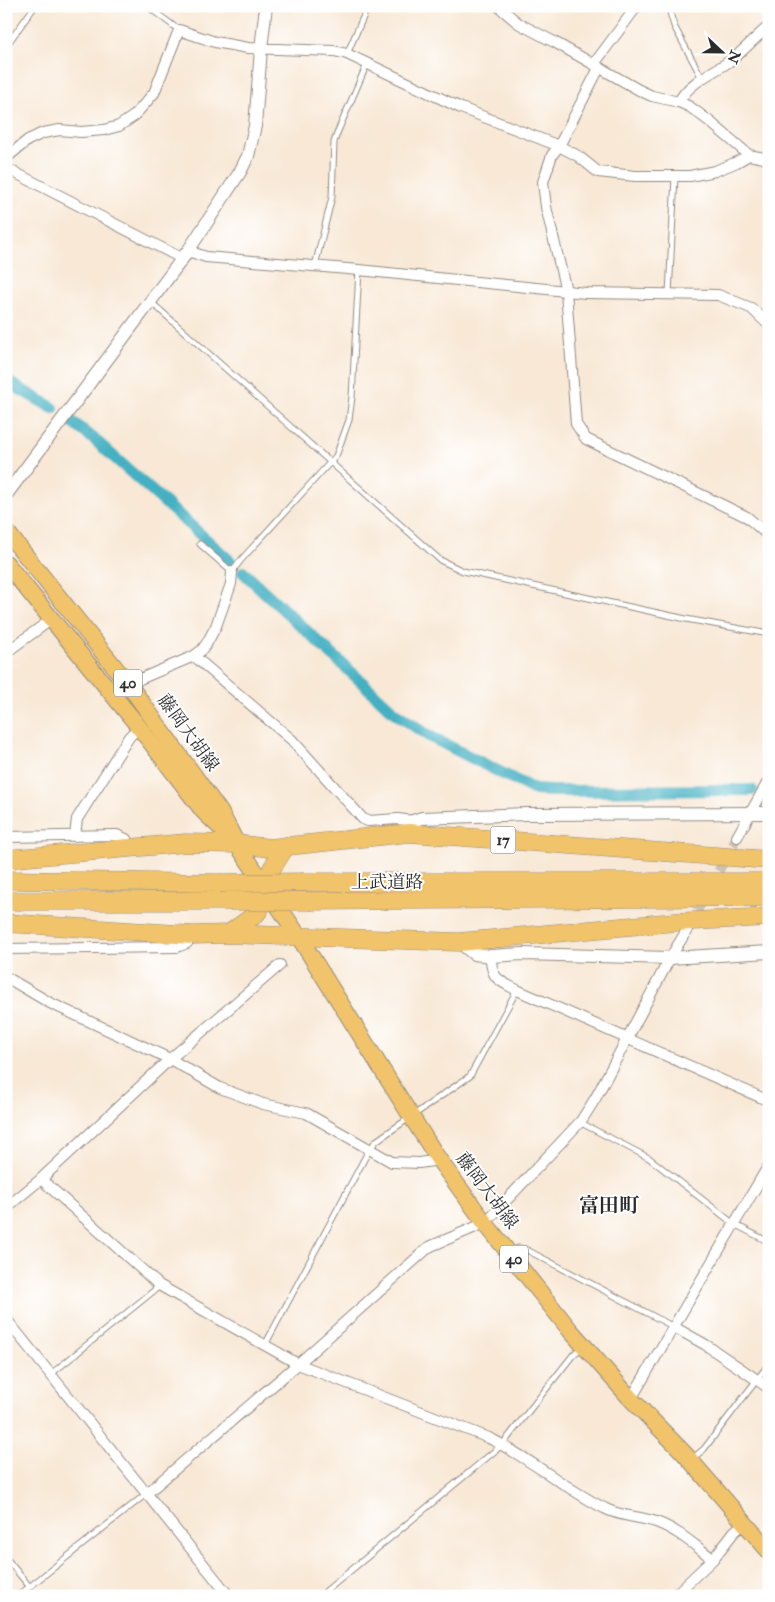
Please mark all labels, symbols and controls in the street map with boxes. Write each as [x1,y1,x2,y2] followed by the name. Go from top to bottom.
[698,28,748,78] north arrow
[723,47,744,66] text: N
[114,670,142,696] road number: 40
[152,690,224,776] street label: 藤岡大胡線
[490,826,516,854] road number: 17
[351,871,423,894] street label: 上武道路
[451,1148,523,1234] street label: 藤岡大胡線
[579,1193,640,1218] district label: 富田町
[500,1246,528,1272] road number: 40

